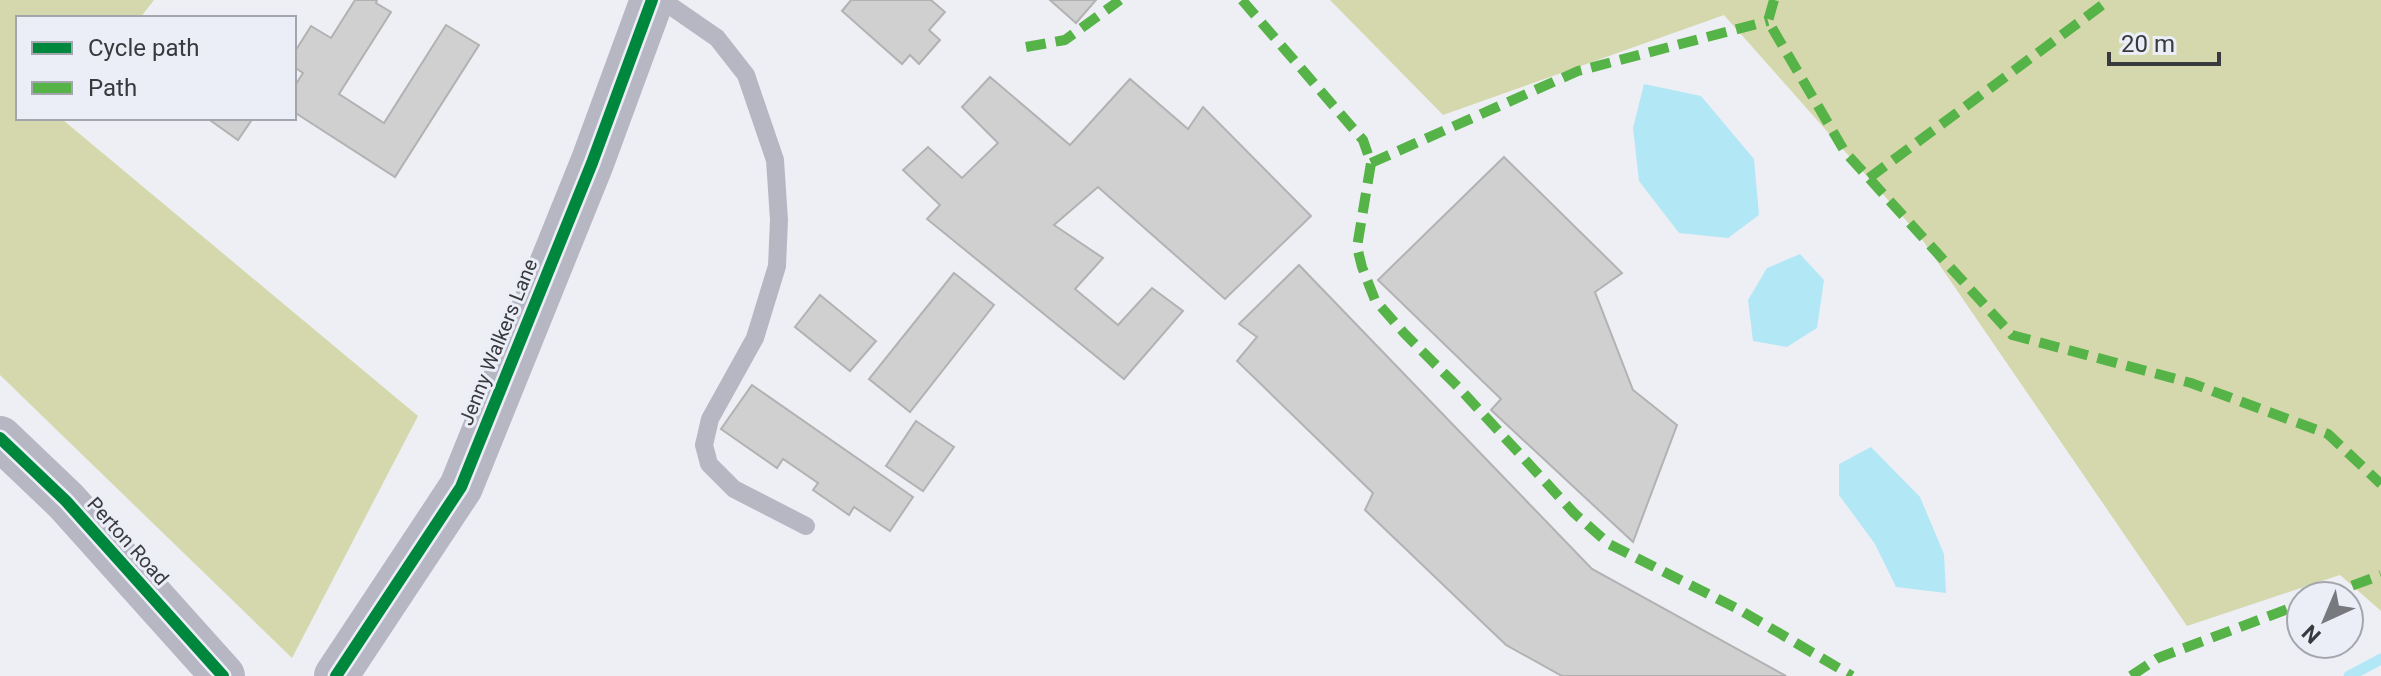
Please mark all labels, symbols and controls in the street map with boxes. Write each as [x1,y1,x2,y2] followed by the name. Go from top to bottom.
[16,16,296,120] legend
[2109,16,2219,66] scale bar
[2121,30,2175,58] text: 20 m
[88,34,200,62] text: Cycle path
[88,74,137,102] text: Path
[454,255,542,429] street label: Jenny Walkers Lane
[82,492,174,590] street label: Perton Road
[2285,580,2365,660] north arrow
[2297,620,2326,648] text: N

